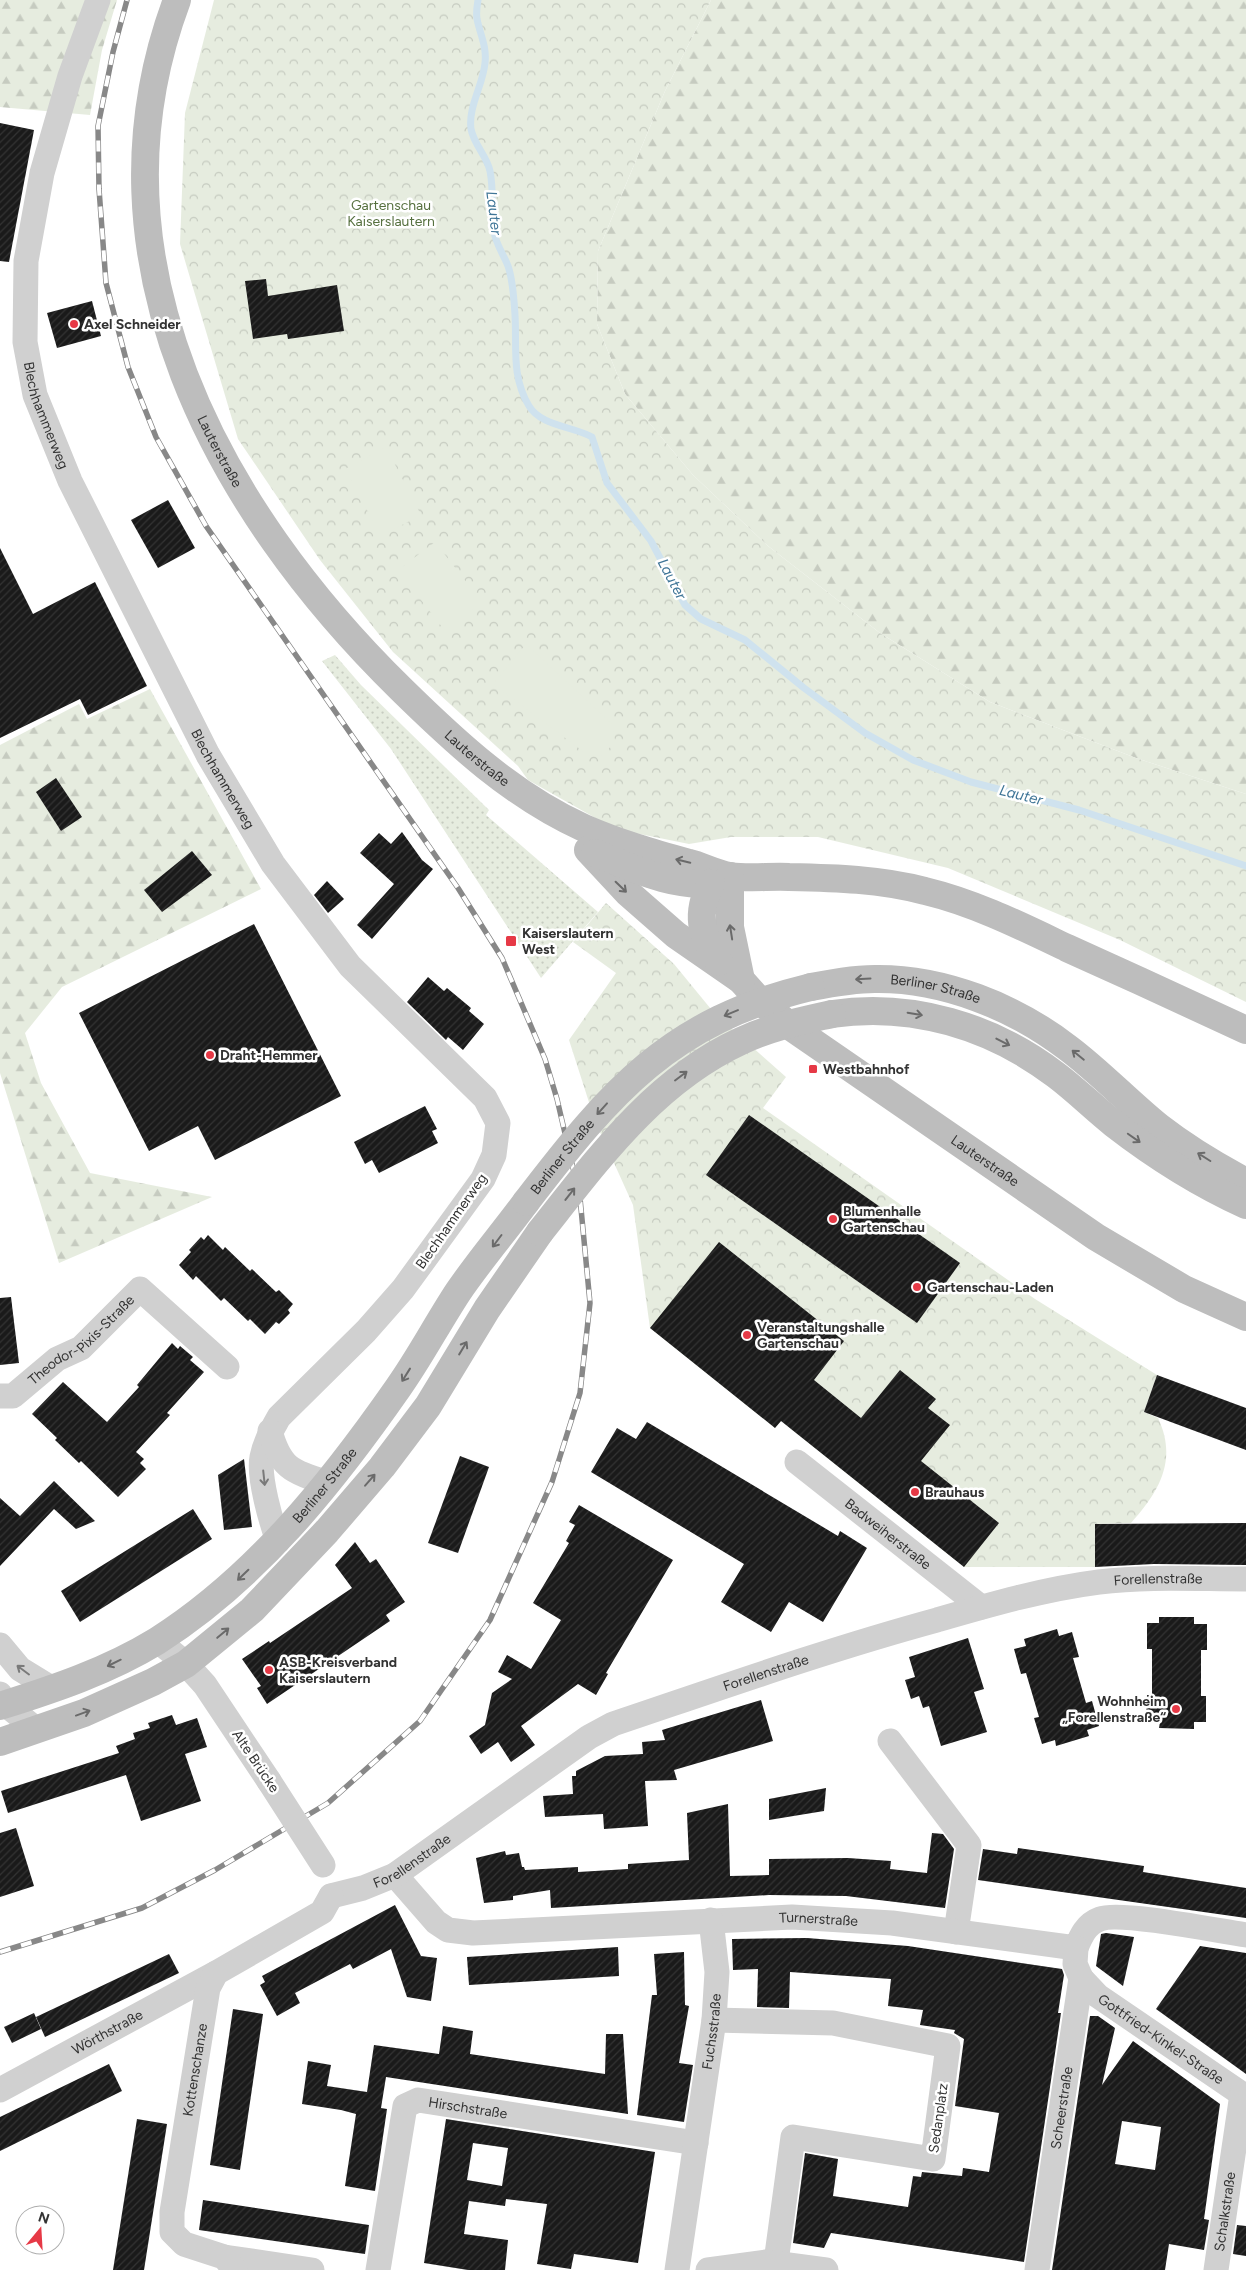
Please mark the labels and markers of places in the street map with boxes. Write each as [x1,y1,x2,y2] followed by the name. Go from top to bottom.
[84,316,181,333] place label: Axel Schneider
[68,318,80,330] marker: Axel Schneider
[522,925,614,958] place label: Kaiserslautern West
[504,934,518,948] marker: Kaiserslautern West
[220,1047,318,1064] place label: Draht-Hemmer
[204,1049,216,1061] marker: Draht-Hemmer
[823,1061,910,1078] place label: Westbahnhof
[807,1063,819,1075] marker: Westbahnhof
[843,1203,925,1236] place label: Blumenhalle Gartenschau
[827,1213,839,1225] marker: Blumenhalle Gartenschau
[927,1279,1054,1296] place label: Gartenschau-Laden
[911,1281,923,1293] marker: Gartenschau-Laden
[757,1319,885,1352] place label: Veranstaltungshalle Gartenschau
[741,1329,753,1341] marker: Veranstaltungshalle Gartenschau
[925,1484,985,1501] place label: Brauhaus
[909,1486,921,1498] marker: Brauhaus
[279,1654,397,1687] place label: ASB-Kreisverband Kaiserslautern
[263,1664,275,1676] marker: ASB-Kreisverband Kaiserslautern
[1062,1693,1166,1726] place label: Wohnheim „Forellenstraße“
[1170,1703,1182,1715] marker: Wohnheim „Forellenstraße“

